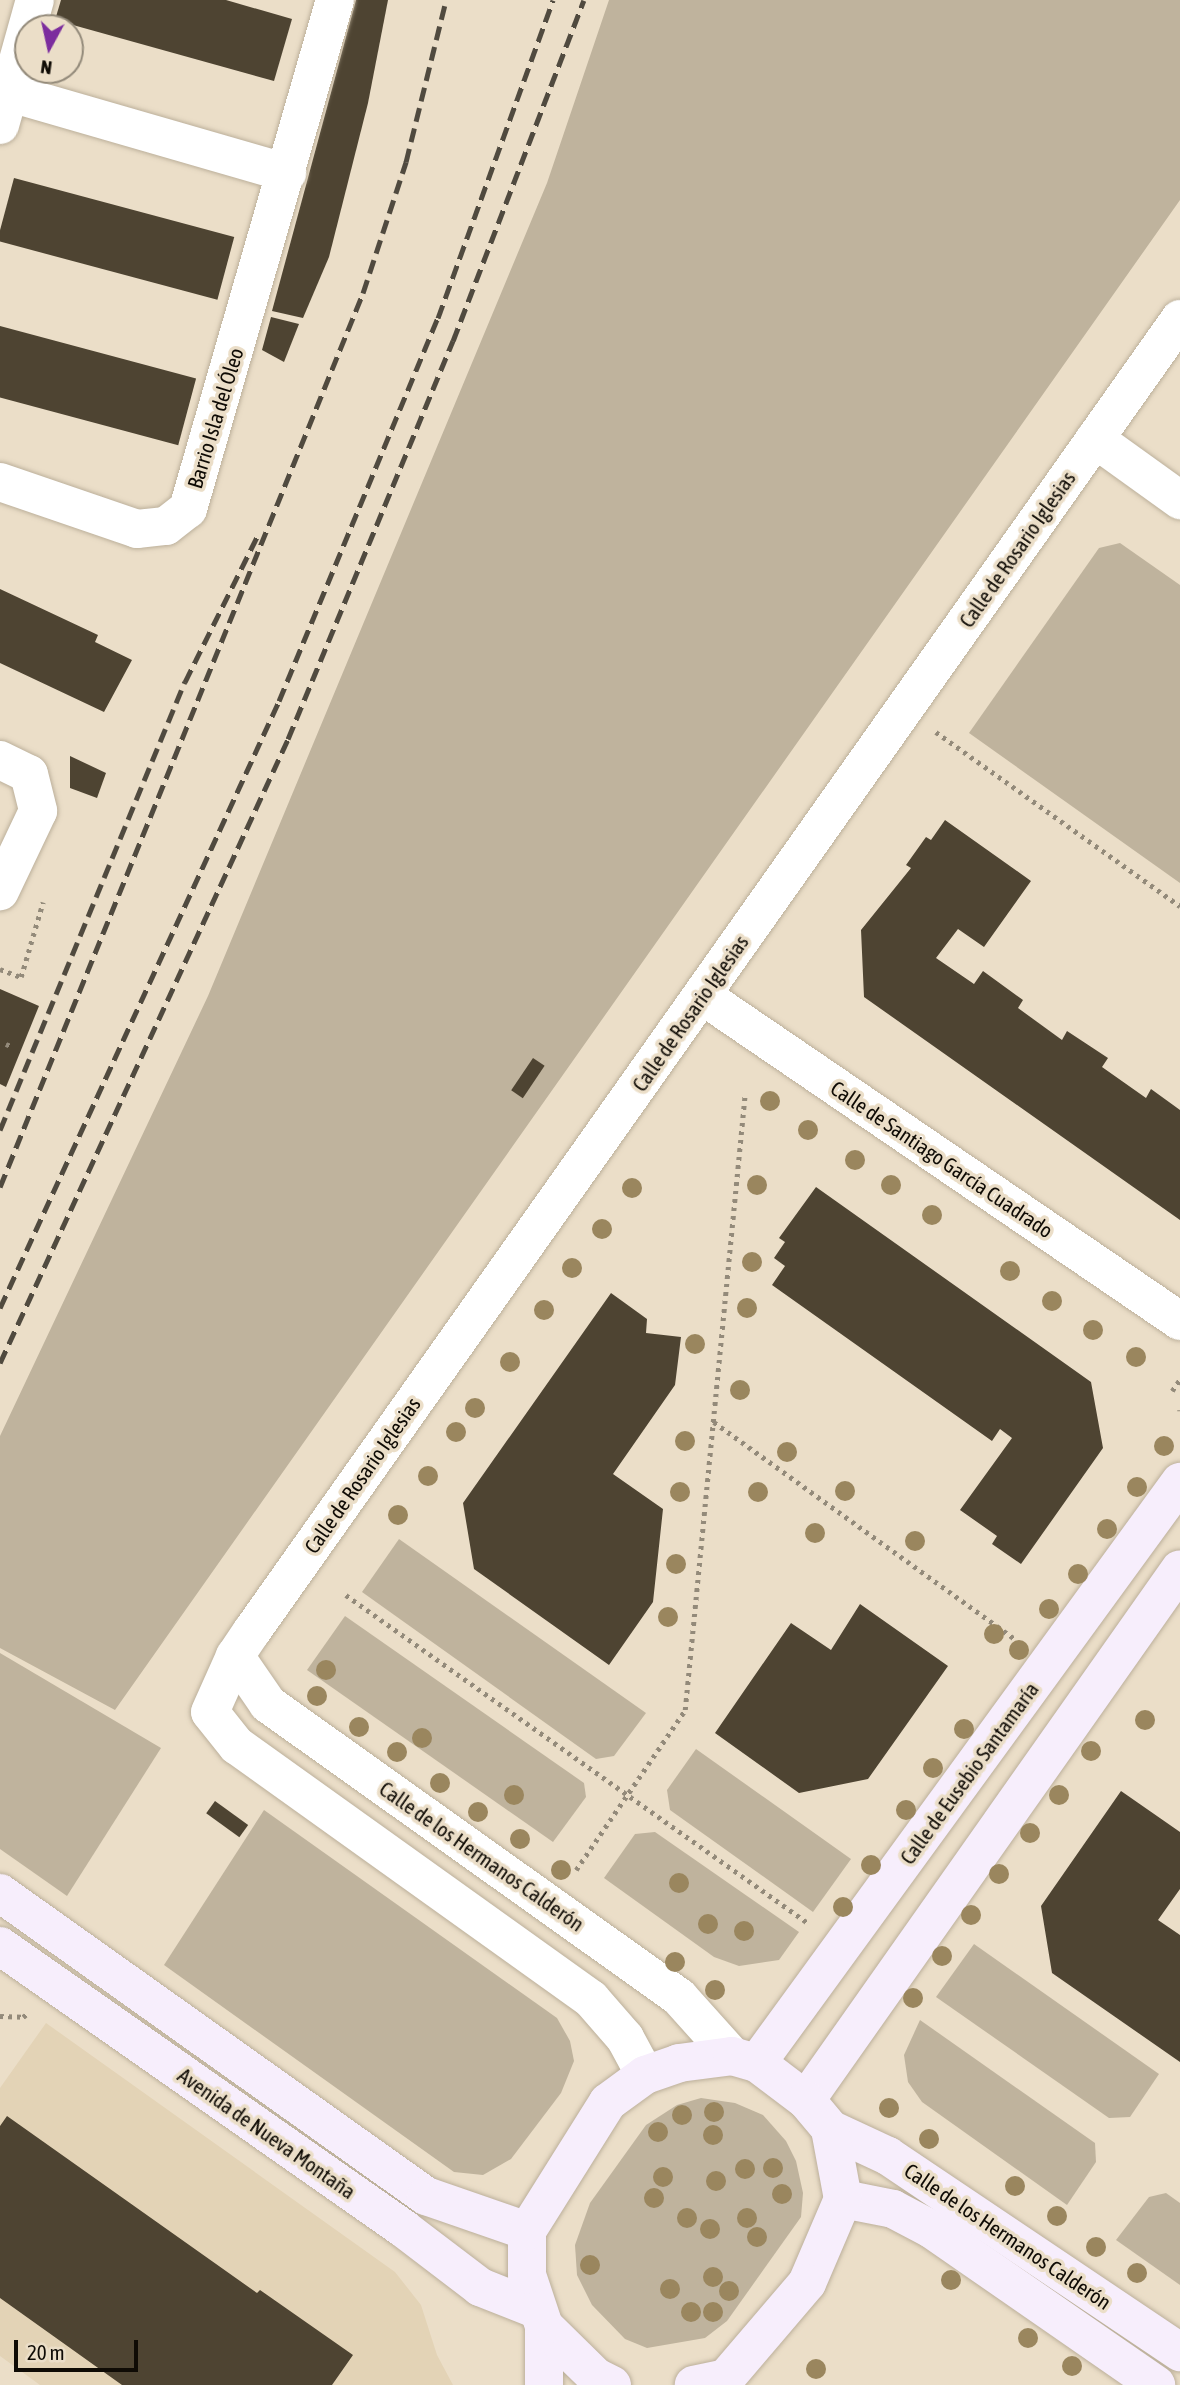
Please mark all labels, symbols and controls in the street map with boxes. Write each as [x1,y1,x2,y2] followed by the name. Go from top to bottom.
[14,14,84,84] north arrow
[39,56,53,79] text: N
[182,345,248,491] street label: Barrio Isla del Óleo
[954,466,1080,632] street label: Calle de Rosario Iglesias
[627,930,753,1096] street label: Calle de Rosario Iglesias
[826,1075,1058,1243] street label: Calle de Santiago García Cuadrado
[299,1392,425,1558] street label: Calle de Rosario Iglesias
[895,1677,1043,1869] street label: Calle de Eusebio Santamaría
[375,1776,589,1936] street label: Calle de los Hermanos Calderón
[173,2062,361,2204] street label: Avenida de Nueva Montaña
[900,2157,1116,2315] street label: Calle de los Hermanos Calderón
[18,2326,142,2370] scale bar
[27,2340,65,2364] text: 20 m

